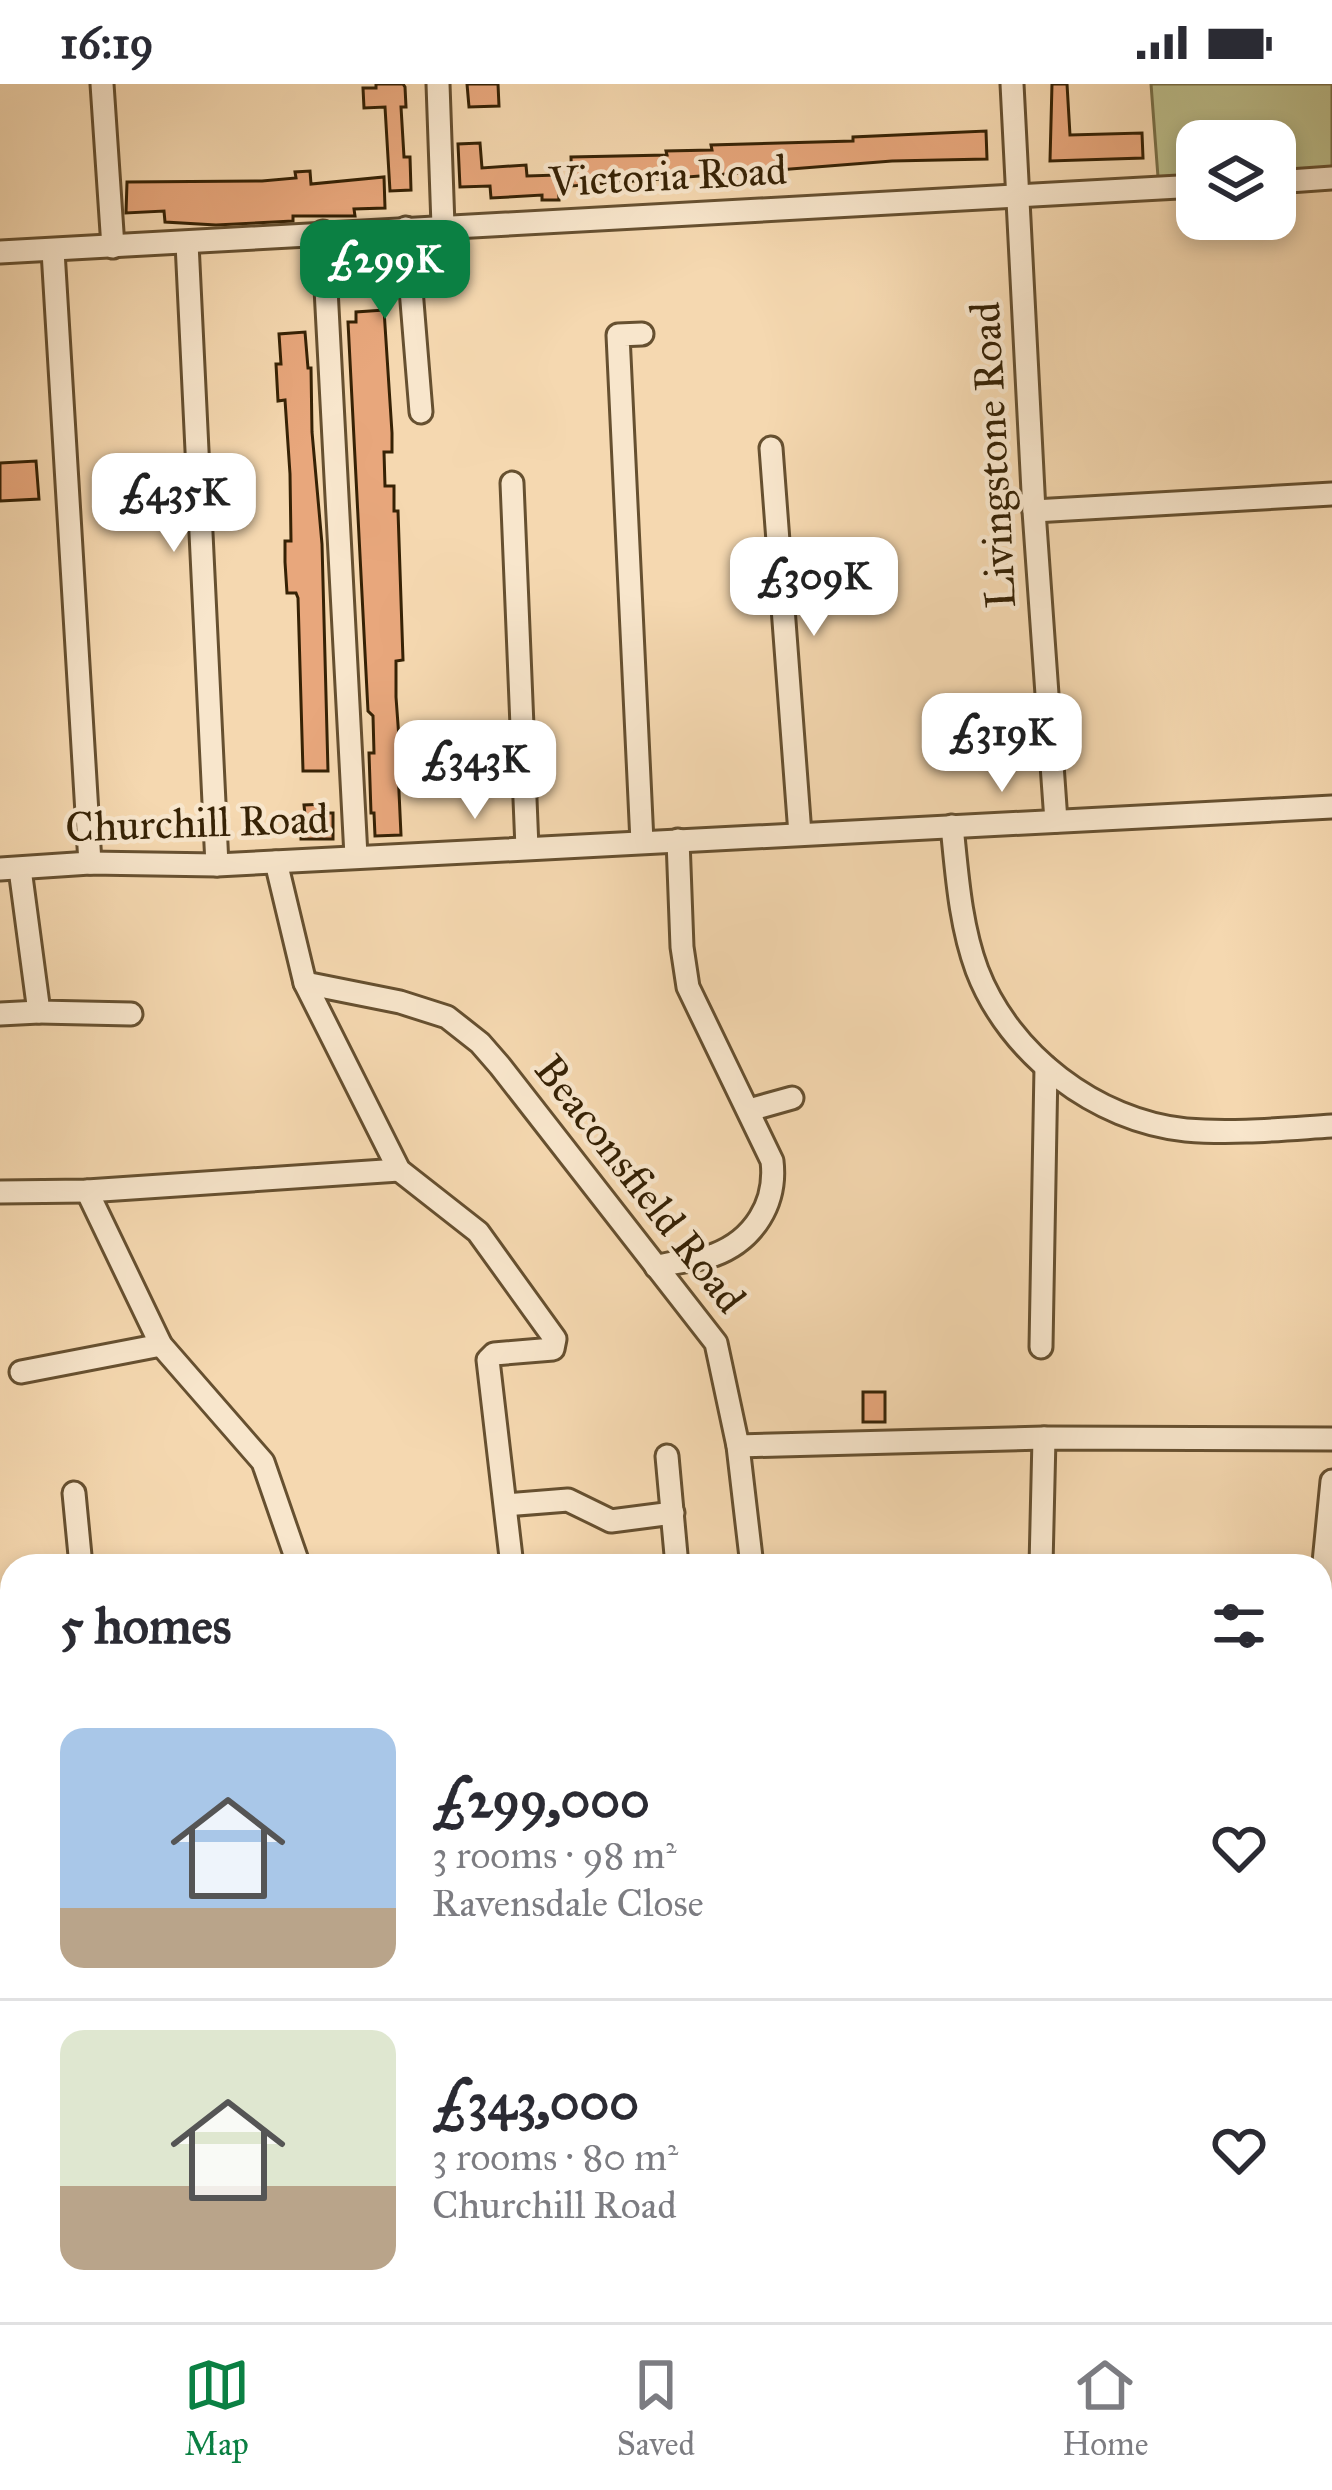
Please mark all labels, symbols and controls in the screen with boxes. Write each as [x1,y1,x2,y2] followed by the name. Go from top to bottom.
[60,15,154,70] text: 16:19
[1176,120,1296,240] map controls
[1176,120,1296,240] button: layers
[547,144,788,208] street label: Victoria Road
[301,220,469,322] pin: £299K
[327,235,443,283] text: £299K
[959,300,1027,610] street label: Livingstone Road
[90,453,258,555] pin: £435K
[119,468,229,516] text: £435K
[730,537,898,639] pin: £309K
[757,552,871,600] text: £309K
[918,693,1086,795] pin: £319K
[949,708,1055,756] text: £319K
[391,720,559,822] pin: £343K
[421,735,529,783] text: £343K
[64,792,330,854] street label: Churchill Road
[523,1045,757,1323] street label: Beaconsfield Road
[1206,1593,1272,1659] icon: filters
[60,1595,231,1657] text: 5 homes
[432,1769,650,1831] text: £299,000
[156,1776,300,1920] icon: home
[1206,1815,1272,1881] icon: heart
[432,1831,677,1879] text: 3 rooms · 98 m²
[432,1879,704,1927] text: Ravensdale Close
[432,2071,639,2133] text: £343,000
[156,2078,300,2222] icon: home
[1206,2117,1272,2183] icon: heart
[432,2133,678,2181] text: 3 rooms · 80 m²
[432,2181,677,2229] text: Churchill Road
[184,2352,250,2464] tab: Map
[617,2352,695,2464] tab: Saved
[1062,2352,1148,2464] tab: Home

